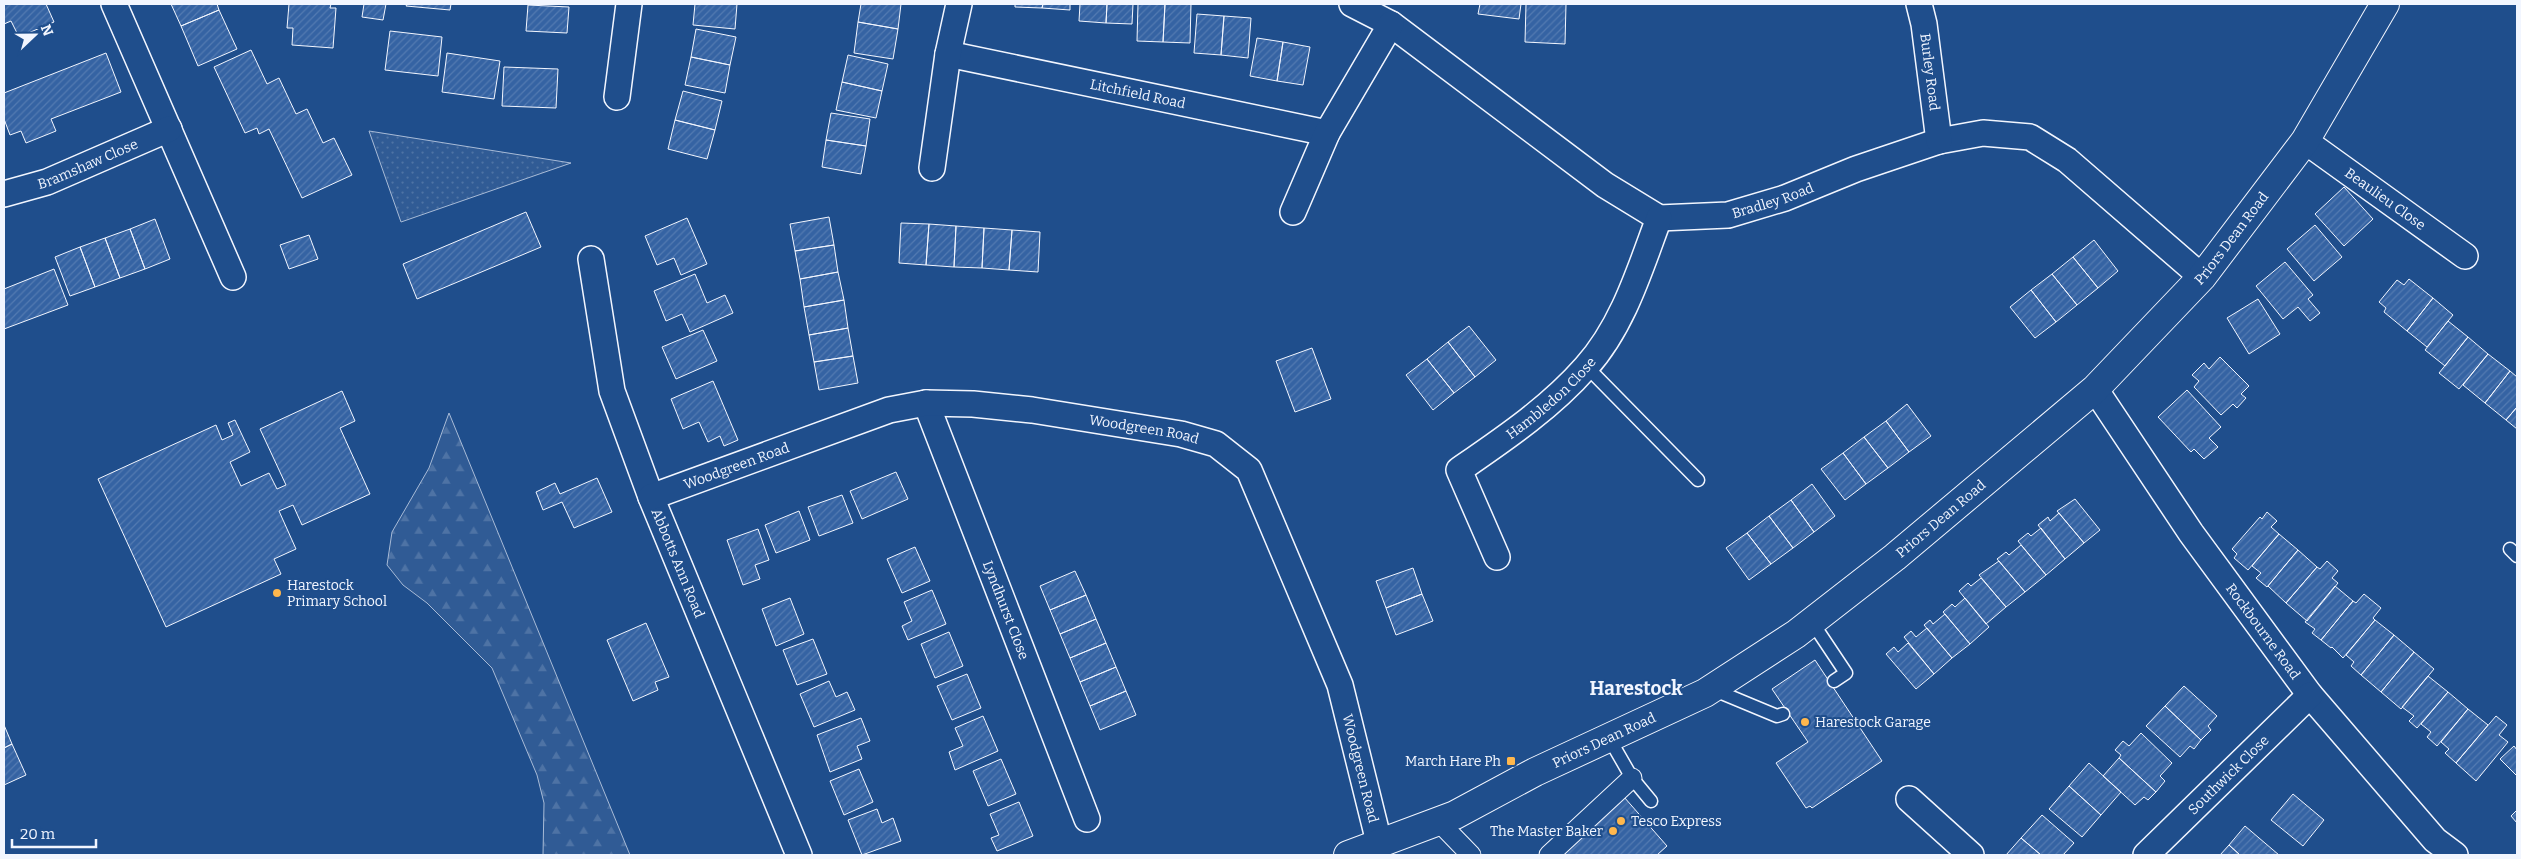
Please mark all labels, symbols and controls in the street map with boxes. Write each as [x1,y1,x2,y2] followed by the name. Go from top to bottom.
[10,10,60,60] north arrow
[37,22,57,39] text: N
[1916,32,1943,112] street label: Burley Road
[1088,76,1187,112] street label: Litchfield Road
[36,136,141,193] street label: Bramshaw Close
[2341,164,2429,234] street label: Beaulieu Close
[1730,179,1816,222] street label: Bradley Road
[2191,189,2272,289] street label: Priors Dean Road
[1503,354,1600,443] street label: Hambledon Close
[1088,411,1201,448] street label: Woodgreen Road
[681,439,792,493] street label: Woodgreen Road
[1893,477,1989,562] street label: Priors Dean Road
[648,506,708,620] street label: Abbotts Ann Road
[979,558,1032,662] street label: Lyndhurst Close
[287,577,387,610] place label: Harestock Primary School
[2222,580,2304,683] street label: Rockbourne Road
[271,587,283,599] marker: Harestock Primary School
[1590,677,1683,700] district label: Harestock
[1550,709,1658,772] street label: Priors Dean Road
[1339,712,1382,824] street label: Woodgreen Road
[1815,714,1931,731] place label: Harestock Garage
[1799,716,1811,728] marker: Harestock Garage
[2185,732,2273,818] street label: Southwick Close
[1405,753,1501,770] place label: March Hare Ph
[1505,755,1517,767] marker: March Hare Ph
[1631,813,1722,830] place label: Tesco Express
[1615,815,1627,827] marker: Tesco Express
[12,816,96,848] scale bar
[1490,823,1603,840] place label: The Master Baker
[20,825,56,843] text: 20 m
[1607,825,1619,837] marker: The Master Baker

